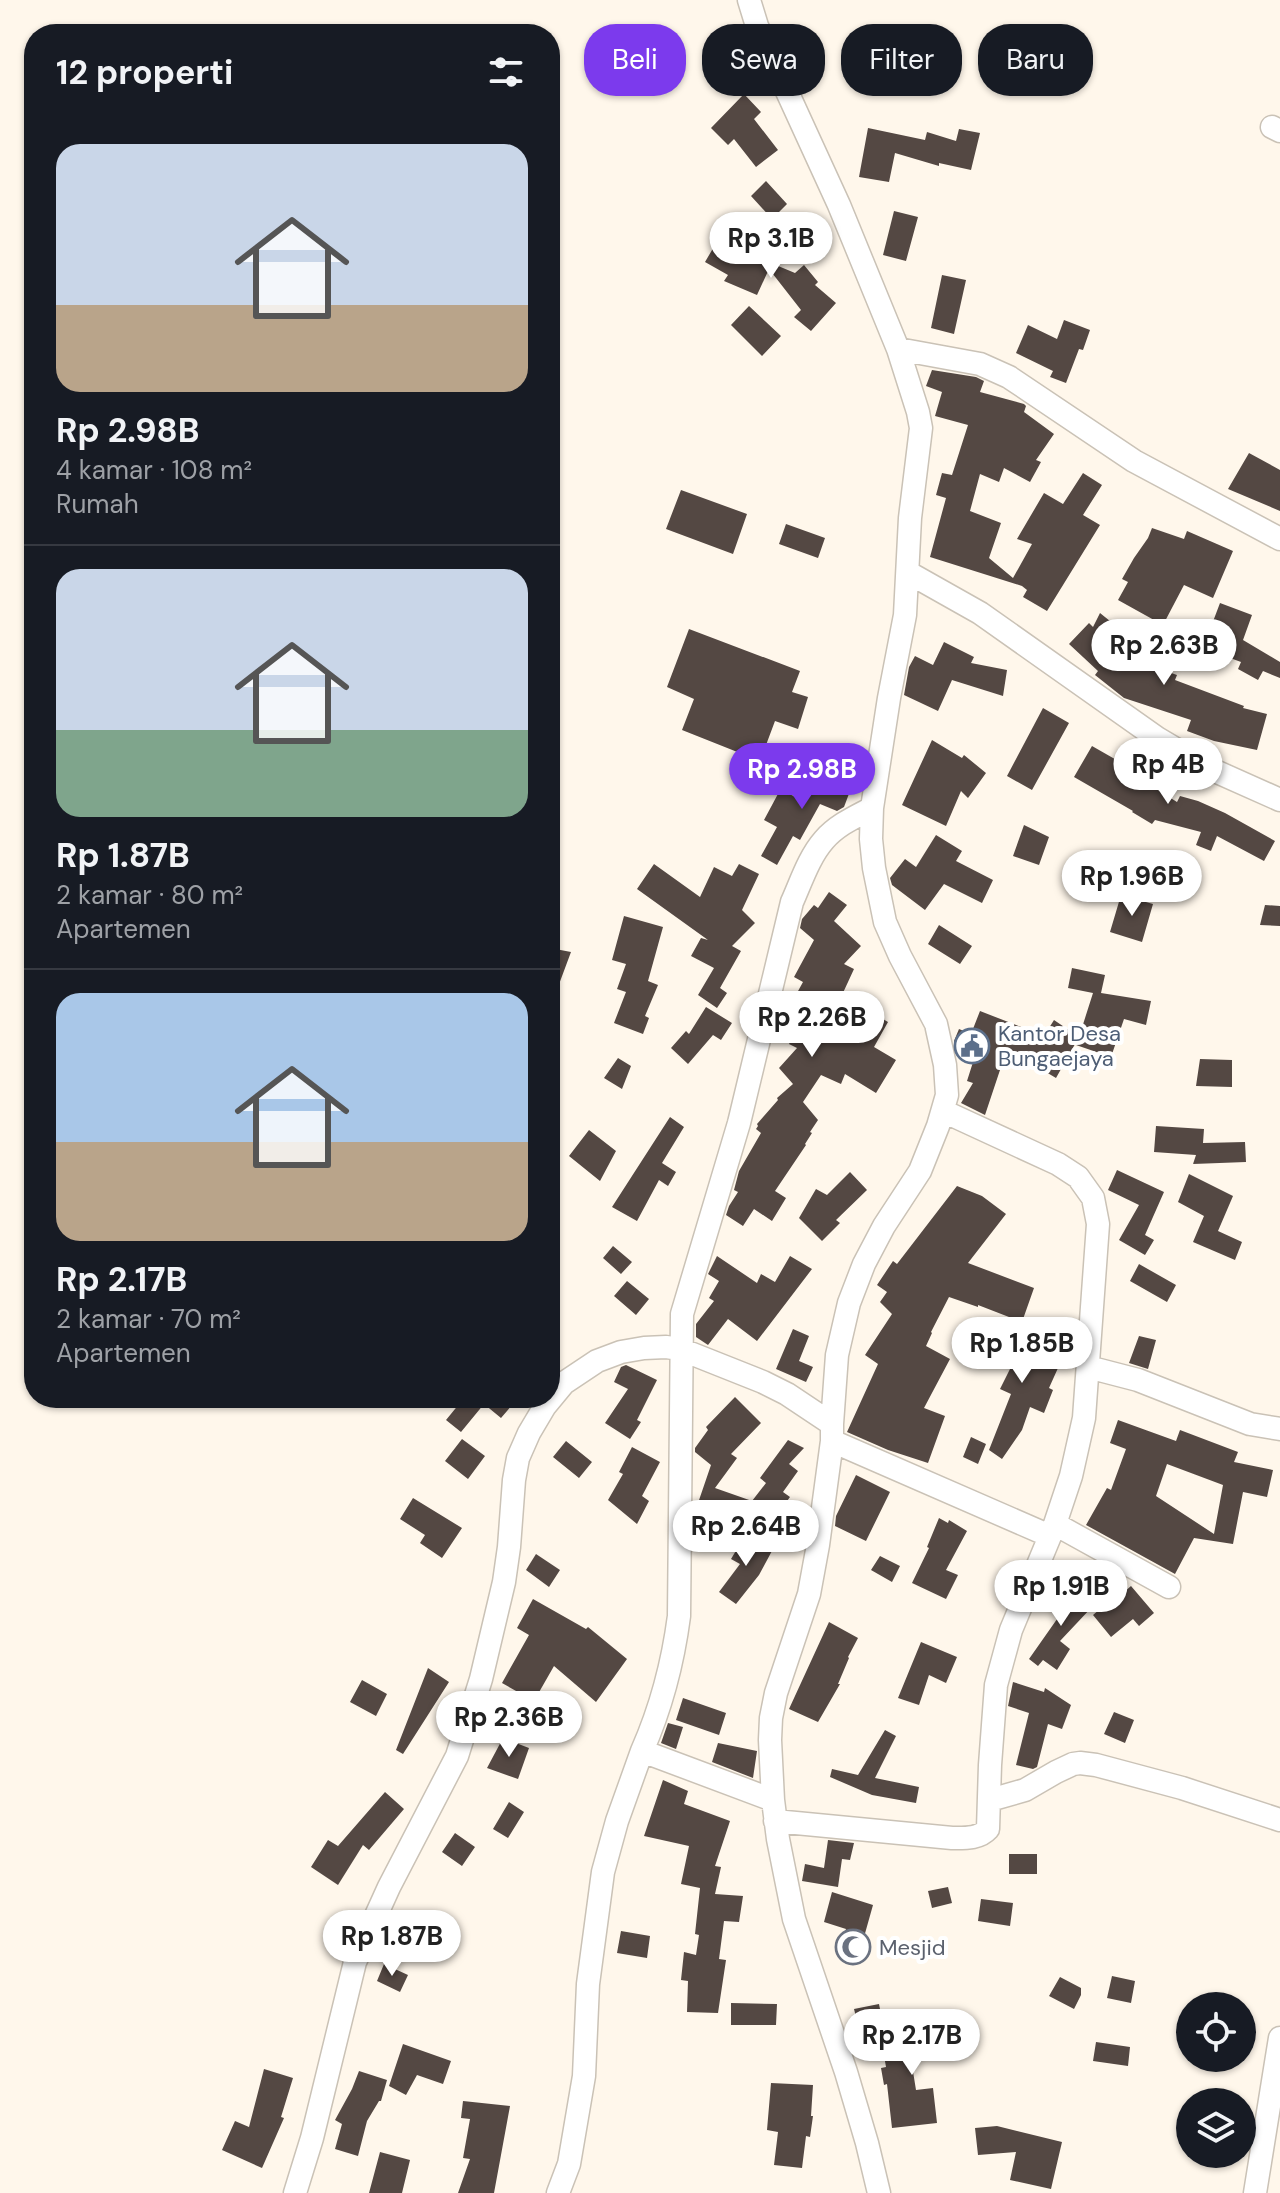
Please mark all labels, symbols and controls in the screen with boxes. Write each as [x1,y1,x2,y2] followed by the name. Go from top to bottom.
[584,24,686,96] chip: Beli
[702,24,825,96] chip: Sewa
[841,24,962,96] chip: Filter
[978,24,1093,96] chip: Baru
[56,50,233,95] text: 12 properti
[484,50,528,94] icon: filters
[220,196,364,340] icon: home
[697,212,845,280] pin: Rp 3.1B
[728,221,814,255] text: Rp 3.1B
[56,408,199,453] text: Rp 2.98B
[56,453,252,487] text: 4 kamar · 108 m²
[56,487,139,521] text: Rumah
[1081,619,1247,687] pin: Rp 2.63B
[220,621,364,765] icon: home
[1109,628,1219,662] text: Rp 2.63B
[1112,738,1224,806] pin: Rp 4B
[719,743,885,811] pin: Rp 2.98B
[1131,747,1205,781] text: Rp 4B
[747,752,857,786] text: Rp 2.98B
[56,833,190,878] text: Rp 1.87B
[1049,850,1215,918] pin: Rp 1.96B
[1080,859,1184,893] text: Rp 1.96B
[56,878,243,912] text: 2 kamar · 80 m²
[56,912,191,946] text: Apartemen
[729,991,895,1059] pin: Rp 2.26B
[757,1000,867,1034] text: Rp 2.26B
[998,1019,1121,1073] place label: Kantor Desa Bungaejaya
[953,1027,991,1065] public building icon: Kantor Desa Bungaejaya
[220,1045,364,1189] icon: home
[56,1257,187,1302] text: Rp 2.17B
[56,1302,241,1336] text: 2 kamar · 70 m²
[939,1317,1105,1385] pin: Rp 1.85B
[970,1326,1074,1360] text: Rp 1.85B
[56,1336,191,1370] text: Apartemen
[663,1500,829,1568] pin: Rp 2.64B
[691,1509,801,1543] text: Rp 2.64B
[978,1560,1144,1628] pin: Rp 1.91B
[1012,1569,1110,1603] text: Rp 1.91B
[426,1691,592,1759] pin: Rp 2.36B
[454,1700,564,1734] text: Rp 2.36B
[309,1910,475,1978] pin: Rp 1.87B
[341,1919,443,1953] text: Rp 1.87B
[834,1928,872,1966] mosque icon: Mesjid
[879,1933,945,1962] place label: Mesjid
[1176,1992,1256,2168] map controls
[1176,1992,1256,2072] button: locate
[829,2009,995,2077] pin: Rp 2.17B
[862,2018,962,2052] text: Rp 2.17B
[1176,2088,1256,2168] button: layers

